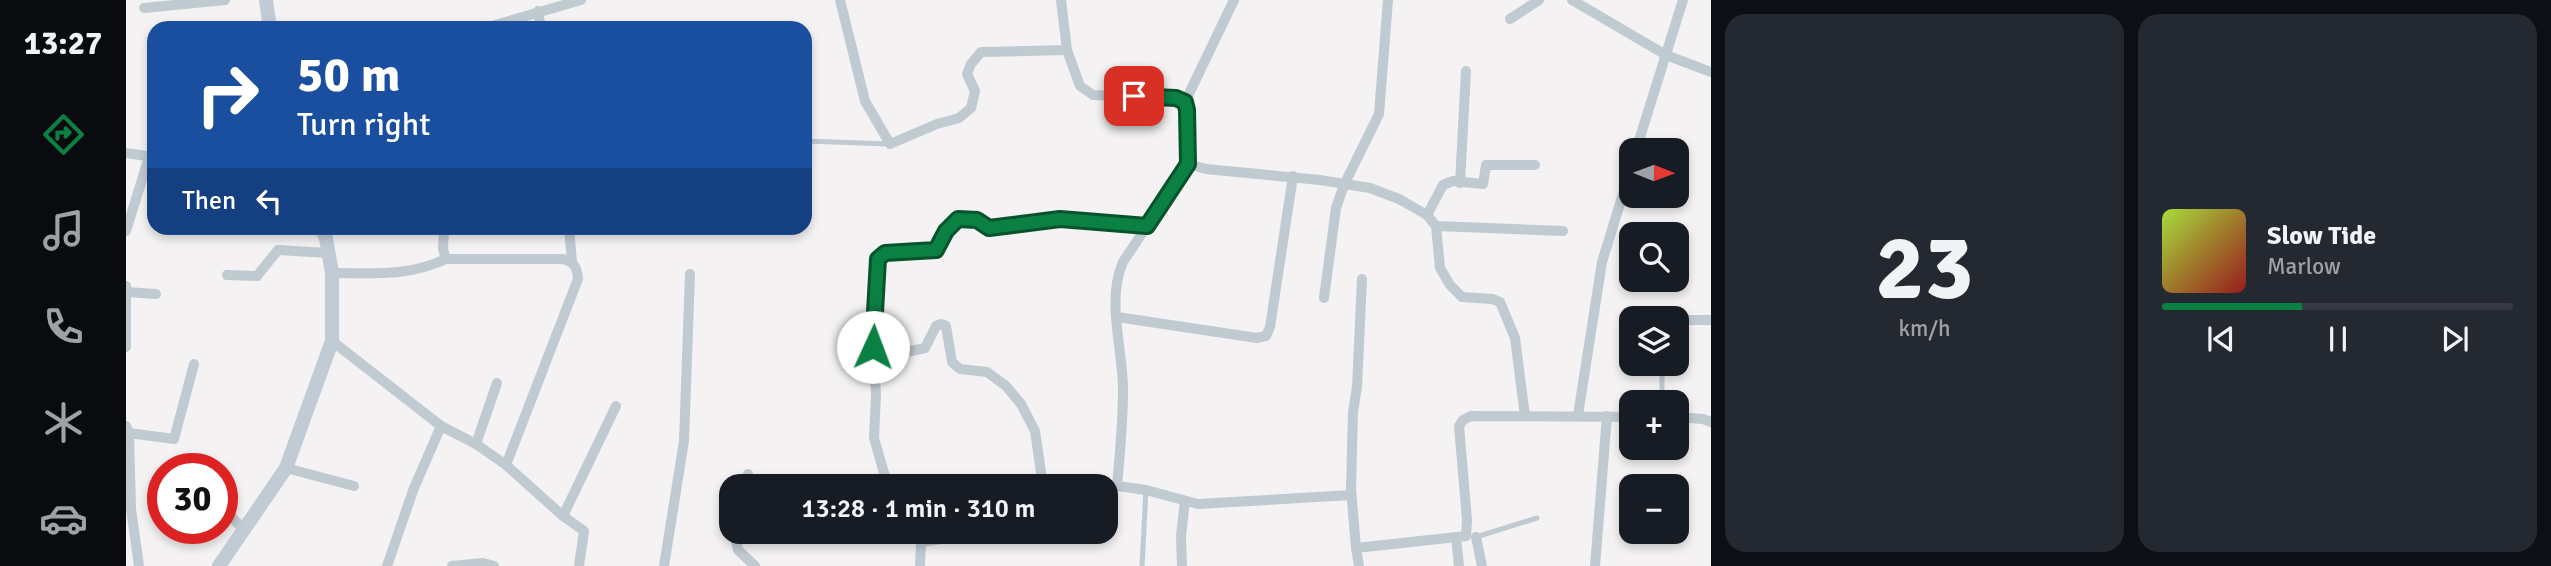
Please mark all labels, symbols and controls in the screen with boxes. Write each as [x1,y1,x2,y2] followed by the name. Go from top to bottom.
[24,24,102,63] text: 13:27
[297,45,400,105] text: 50 m
[182,49,273,140] icon: right
[1104,66,1164,126] pin
[1115,77,1153,115] icon: arrive
[297,105,430,144] text: Turn right
[39,110,88,159] icon: directions
[1619,138,1689,208] north arrow
[1619,138,1689,544] map controls
[250,182,288,220] icon: left
[182,185,236,217] text: Then
[39,206,88,255] icon: music
[1875,212,1974,325] text: 23
[2267,220,2376,252] text: Slow Tide
[1619,222,1689,292] button: search
[2267,252,2341,281] text: Marlow
[39,302,88,351] icon: phone
[1619,306,1689,376] button: layers
[836,310,910,384] position arrow
[1898,314,1951,343] text: km/h
[2202,320,2240,358] icon: previous
[2319,320,2357,358] icon: pause
[2436,320,2474,358] icon: next
[1619,390,1689,460] button: +
[39,398,88,447] icon: climate
[147,453,238,544] speed limit sign: 30
[1619,474,1689,544] button: −
[802,493,1035,525] text: 13:28 · 1 min · 310 m
[39,494,88,543] icon: car

